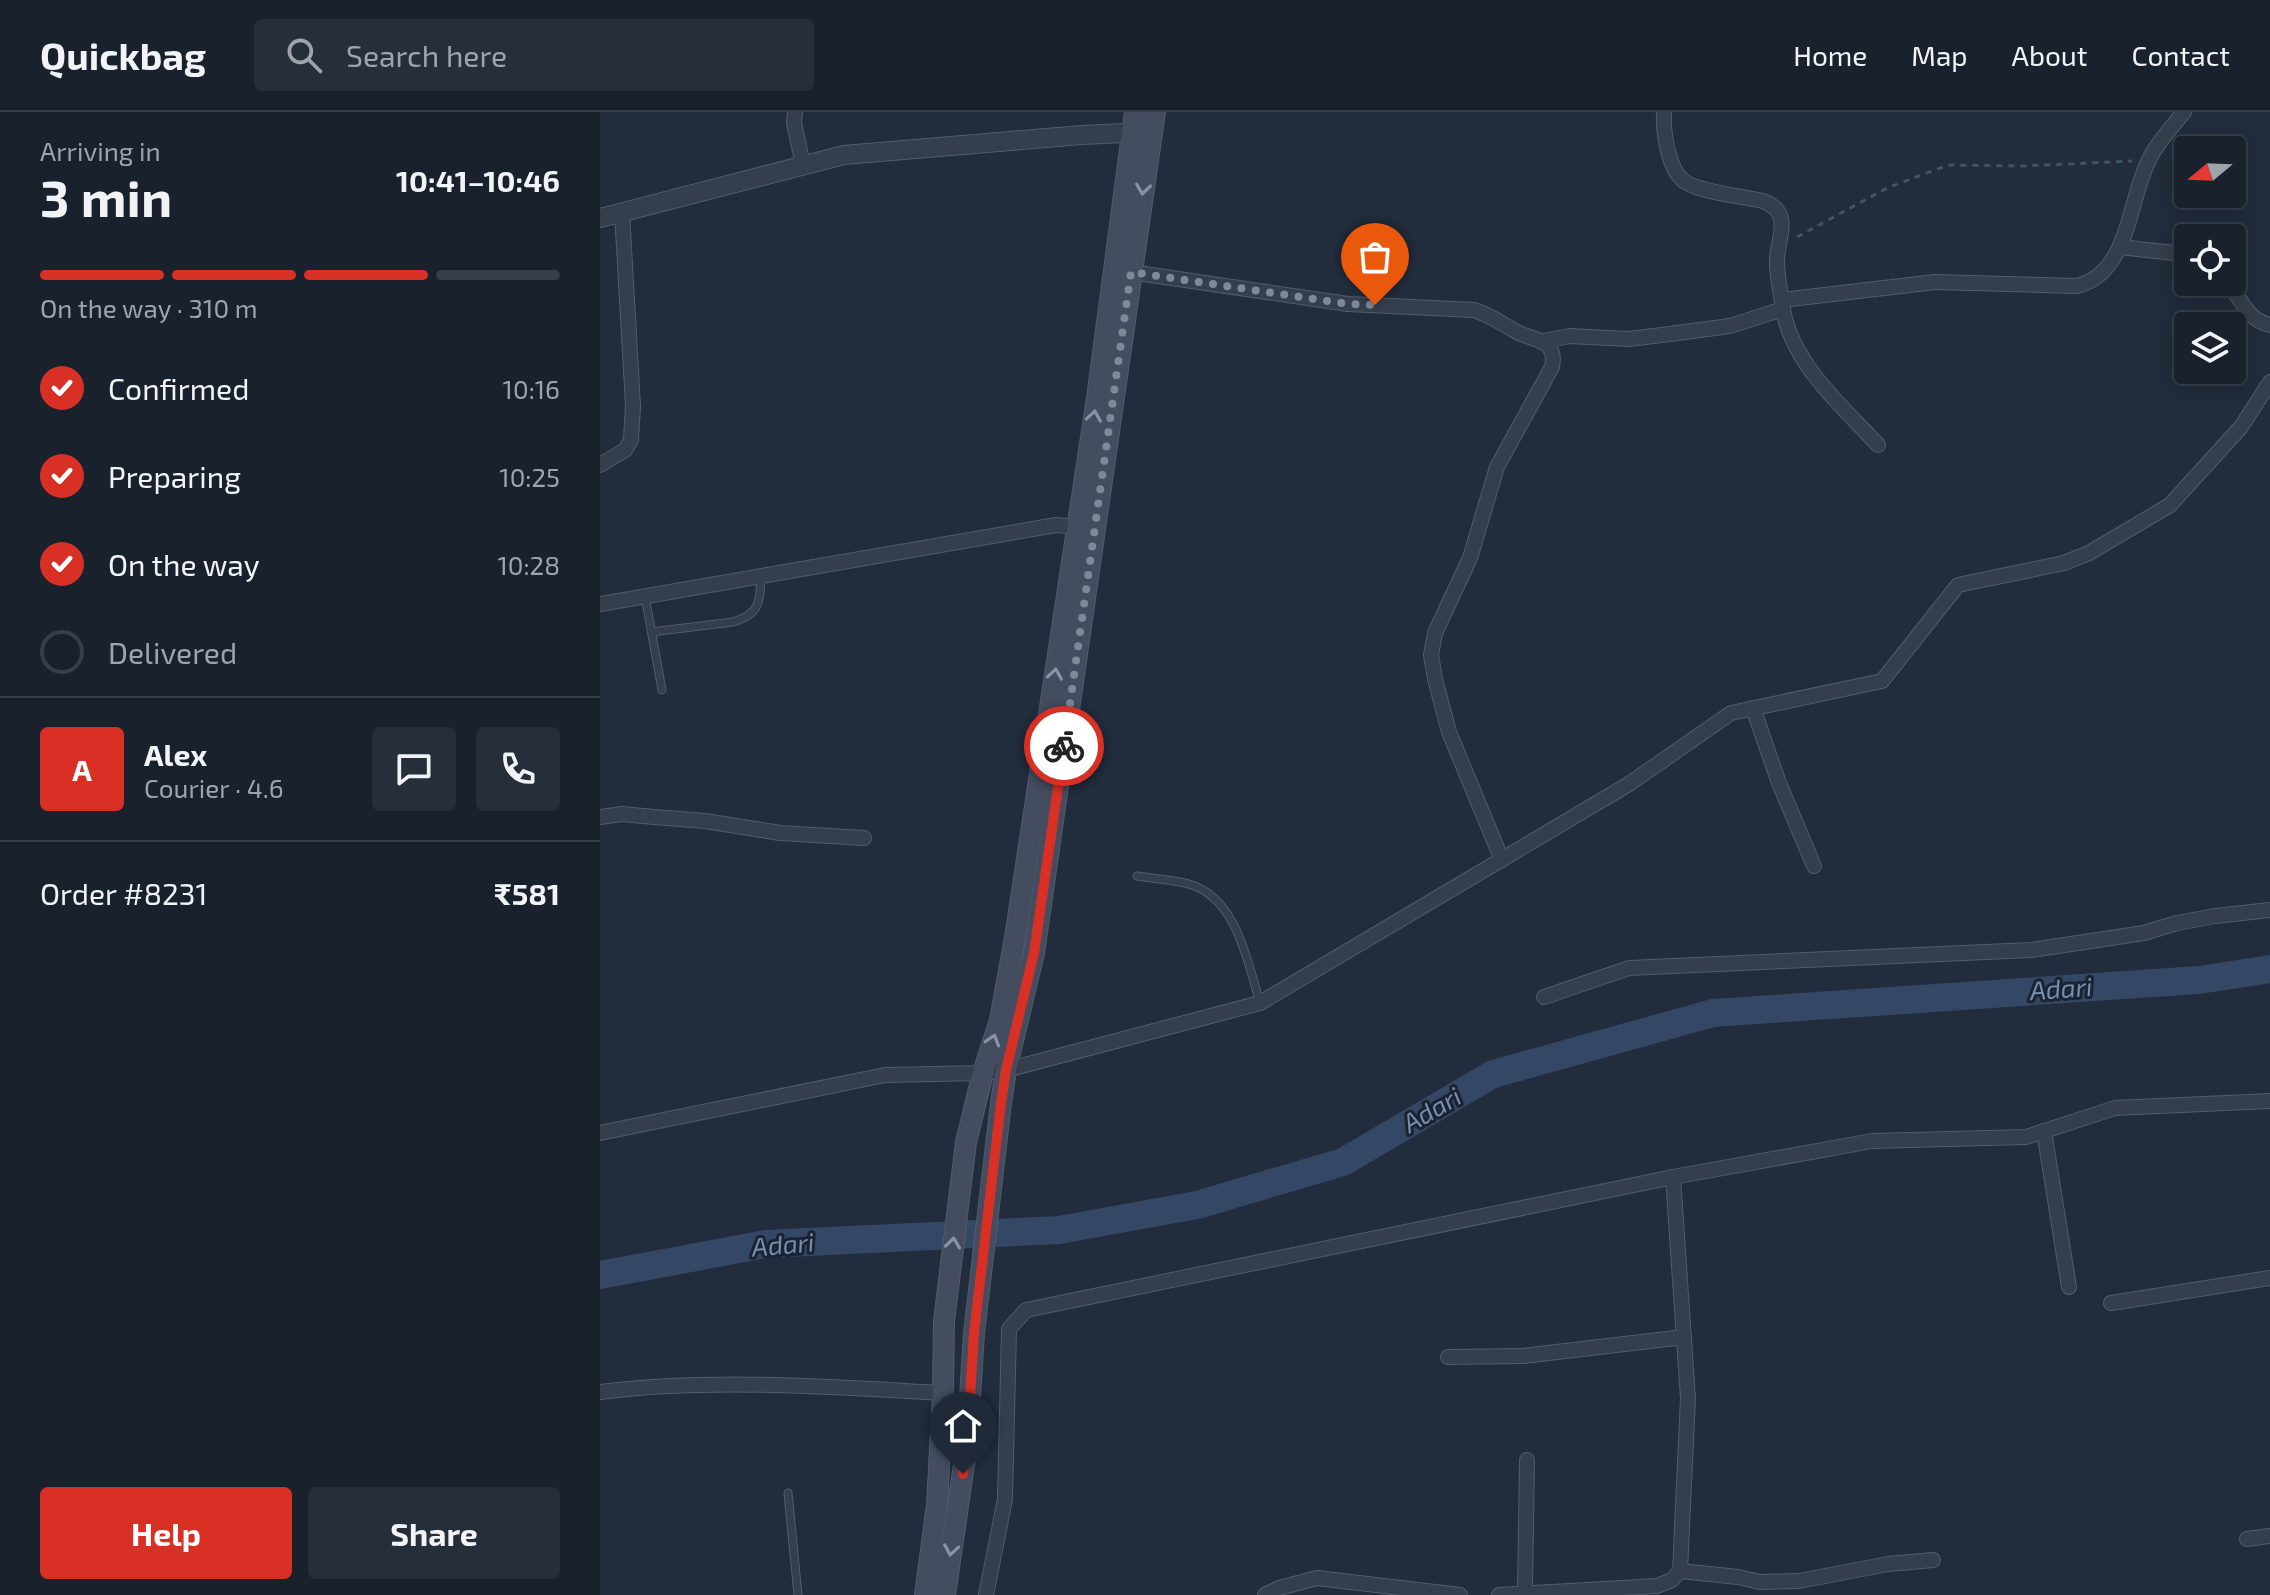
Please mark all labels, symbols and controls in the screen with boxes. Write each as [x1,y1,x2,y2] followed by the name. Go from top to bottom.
[254,19,814,91] search box
[40,32,206,78] text: Quickbag
[282,33,326,77] icon: search
[346,37,507,73] text: Search here
[1793,38,1867,72] text: Home
[1911,38,1968,72] text: Map
[2012,38,2087,72] text: About
[2131,38,2230,72] text: Contact
[40,135,161,166] text: Arriving in
[2174,136,2246,208] north arrow
[2174,136,2246,384] map controls
[396,162,560,198] text: 10:41–10:46
[40,165,172,227] text: 3 min
[1135,182,1152,196] one-way arrow
[1341,223,1409,305] pin
[2174,224,2246,296] button: locate
[1353,235,1397,279] icon: bag
[40,292,258,323] text: On the way · 310 m
[2174,312,2246,384] button: layers
[40,366,84,410] icon: check
[108,370,249,406] text: Confirmed
[503,373,560,404] text: 10:16
[1085,410,1102,423] one-way arrow
[40,454,84,498] icon: check
[108,458,241,494] text: Preparing
[499,461,560,492] text: 10:25
[40,542,84,586] icon: check
[108,546,260,582] text: On the way
[497,549,560,580] text: 10:28
[108,634,237,670] text: Delivered
[1046,667,1063,680] one-way arrow
[1024,706,1104,786] courier
[1042,724,1086,768] icon: bike
[372,727,456,811] button: chat
[476,727,560,811] button: phone
[144,736,207,772] text: Alex
[72,751,92,787] text: A
[144,772,284,803] text: Courier · 4.6
[40,875,207,911] text: Order #8231
[494,875,560,911] text: ₹581
[2028,970,2093,1005] water label: Adari
[984,1034,1000,1048] one-way arrow
[1396,1080,1466,1138] water label: Adari
[749,1225,815,1262] water label: Adari
[944,1236,961,1250] one-way arrow
[929,1392,997,1474] pin
[941,1404,985,1448] icon: home
[40,1487,292,1579] button: Help
[308,1487,560,1579] button: Share
[944,1543,961,1556] one-way arrow

